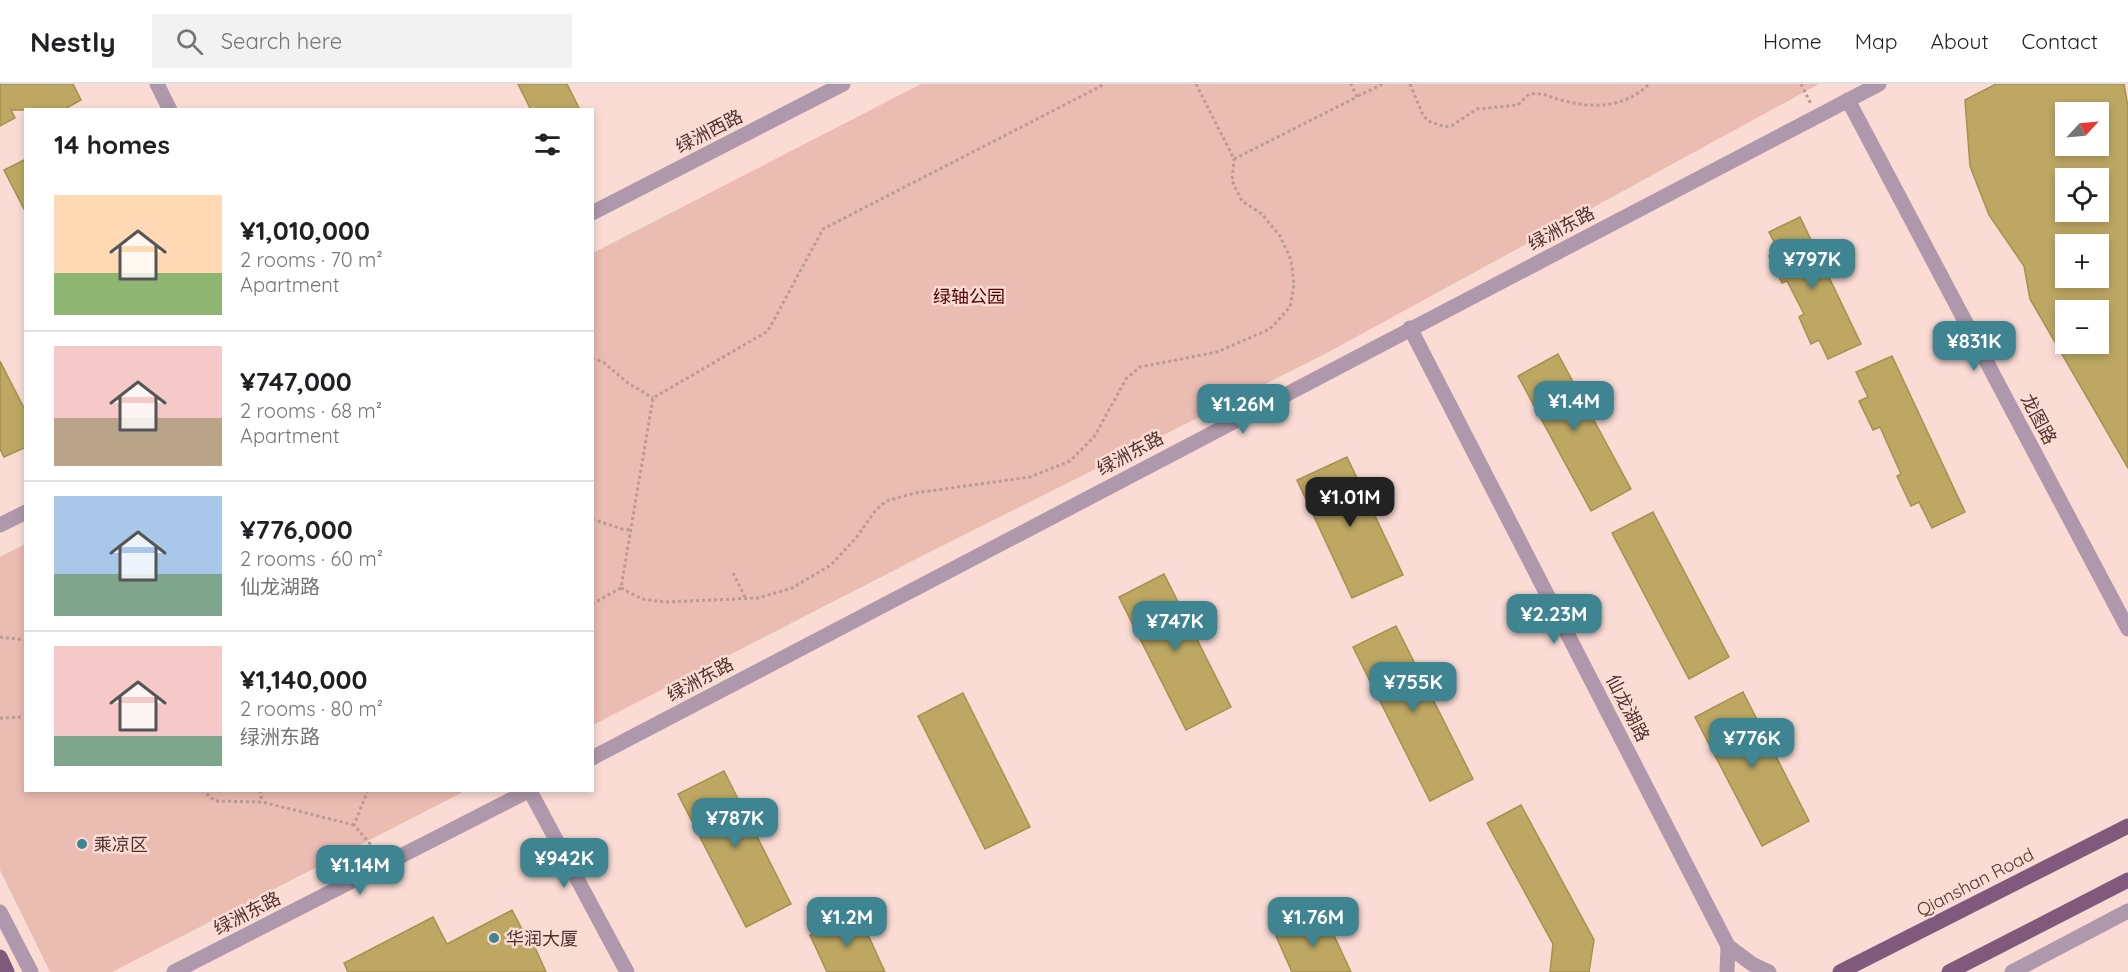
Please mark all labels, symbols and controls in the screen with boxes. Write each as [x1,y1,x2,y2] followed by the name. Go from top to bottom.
[152,14,572,68] search box
[30,24,116,59] text: Nestly
[173,25,206,58] icon: search
[221,27,342,55] text: Search here
[1763,28,1822,54] text: Home
[1855,28,1898,54] text: Map
[1931,28,1989,54] text: About
[2022,28,2098,54] text: Contact
[2055,102,2109,156] north arrow
[2055,102,2109,354] map controls
[672,104,746,158] street label: 绿洲西路
[54,128,170,161] text: 14 homes
[531,128,564,161] icon: filters
[2055,168,2109,222] button: locate
[1524,201,1598,255] street label: 绿洲东路
[240,214,370,247] text: ¥1,010,000
[102,219,174,291] icon: home
[2055,234,2109,288] button: +
[1770,239,1854,290] pin: ¥797K
[1783,246,1841,271] text: ¥797K
[240,247,383,272] text: 2 rooms · 70 m²
[240,272,340,297] text: Apartment
[933,285,1005,308] park label: 绿轴公园
[2055,300,2109,354] button: −
[1932,321,2016,372] pin: ¥831K
[1947,328,2001,353] text: ¥831K
[240,365,352,398] text: ¥747,000
[102,370,174,442] icon: home
[1532,381,1616,432] pin: ¥1.4M
[1194,384,1292,435] pin: ¥1.26M
[1548,388,1600,413] text: ¥1.4M
[2016,390,2062,448] street label: 龙图路
[1211,391,1275,416] text: ¥1.26M
[240,398,382,423] text: 2 rooms · 68 m²
[240,423,340,448] text: Apartment
[1093,426,1167,480] street label: 绿洲东路
[1301,477,1399,528] pin: ¥1.01M
[1319,484,1381,509] text: ¥1.01M
[240,513,353,546] text: ¥776,000
[102,520,174,592] icon: home
[240,546,383,571] text: 2 rooms · 60 m²
[240,574,320,599] text: 仙龙湖路
[1505,594,1603,645] pin: ¥2.23M
[1133,601,1217,652] pin: ¥747K
[1521,601,1587,626] text: ¥2.23M
[1146,608,1204,633] text: ¥747K
[663,652,737,706] street label: 绿洲东路
[1371,662,1455,713] pin: ¥755K
[240,663,367,696] text: ¥1,140,000
[1383,669,1443,694] text: ¥755K
[102,670,174,742] icon: home
[1601,671,1655,745] street label: 仙龙湖路
[240,696,383,721] text: 2 rooms · 80 m²
[1710,718,1794,769] pin: ¥776K
[240,724,320,749] text: 绿洲东路
[1723,725,1781,750] text: ¥776K
[693,798,777,849] pin: ¥787K
[706,805,764,830] text: ¥787K
[94,833,148,856] place label: 乘凉区
[75,837,89,851] marker: 乘凉区
[522,838,606,889] pin: ¥942K
[1912,843,2038,921] street label: Qianshan Road
[311,845,409,896] pin: ¥1.14M
[534,845,594,870] text: ¥942K
[330,852,390,877] text: ¥1.14M
[210,886,284,940] street label: 绿洲东路
[805,897,889,948] pin: ¥1.2M
[1264,897,1362,948] pin: ¥1.76M
[821,904,873,929] text: ¥1.2M
[1282,904,1344,929] text: ¥1.76M
[506,927,578,950] place label: 华润大厦
[487,931,501,945] marker: 华润大厦

